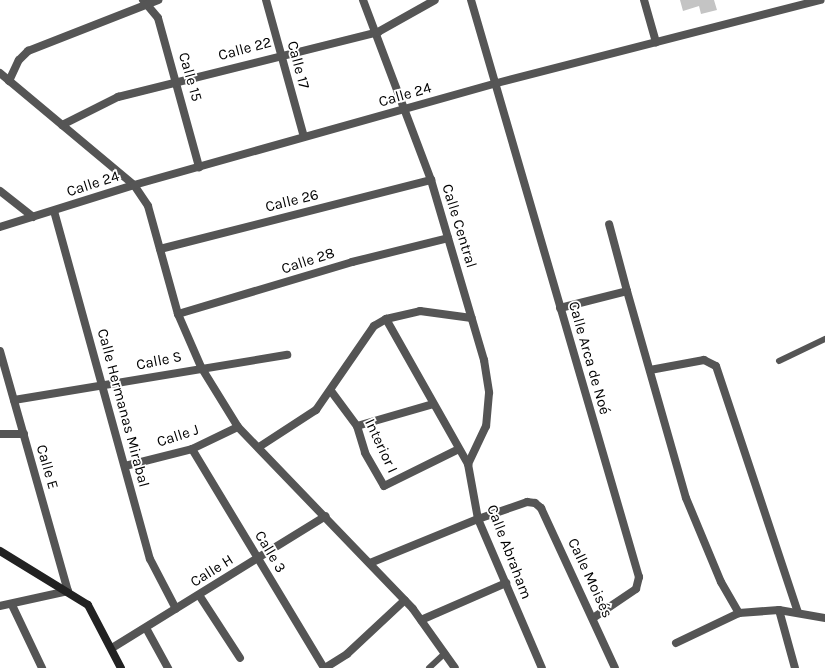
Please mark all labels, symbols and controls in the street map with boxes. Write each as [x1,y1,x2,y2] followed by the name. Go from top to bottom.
[216,33,274,65] street label: Calle 22
[283,39,313,91] street label: Calle 17
[174,50,206,104] street label: Calle 15
[376,79,434,111] street label: Calle 24
[64,167,122,201] street label: Calle 24
[438,182,480,270] street label: Calle Central
[263,186,321,216] street label: Calle 26
[279,244,337,278] street label: Calle 28
[564,299,614,417] street label: Calle Arca de Noé
[93,327,153,489] street label: Calle Hermanas Mirabal
[135,348,183,374] street label: Calle S
[361,416,401,476] street label: Interior I
[155,421,201,451] street label: Calle J
[32,443,62,491] street label: Calle E
[483,502,535,602] street label: Calle Abraham
[250,528,290,576] street label: Calle 3
[564,535,616,621] street label: Calle Moisés
[187,551,237,591] street label: Calle H

